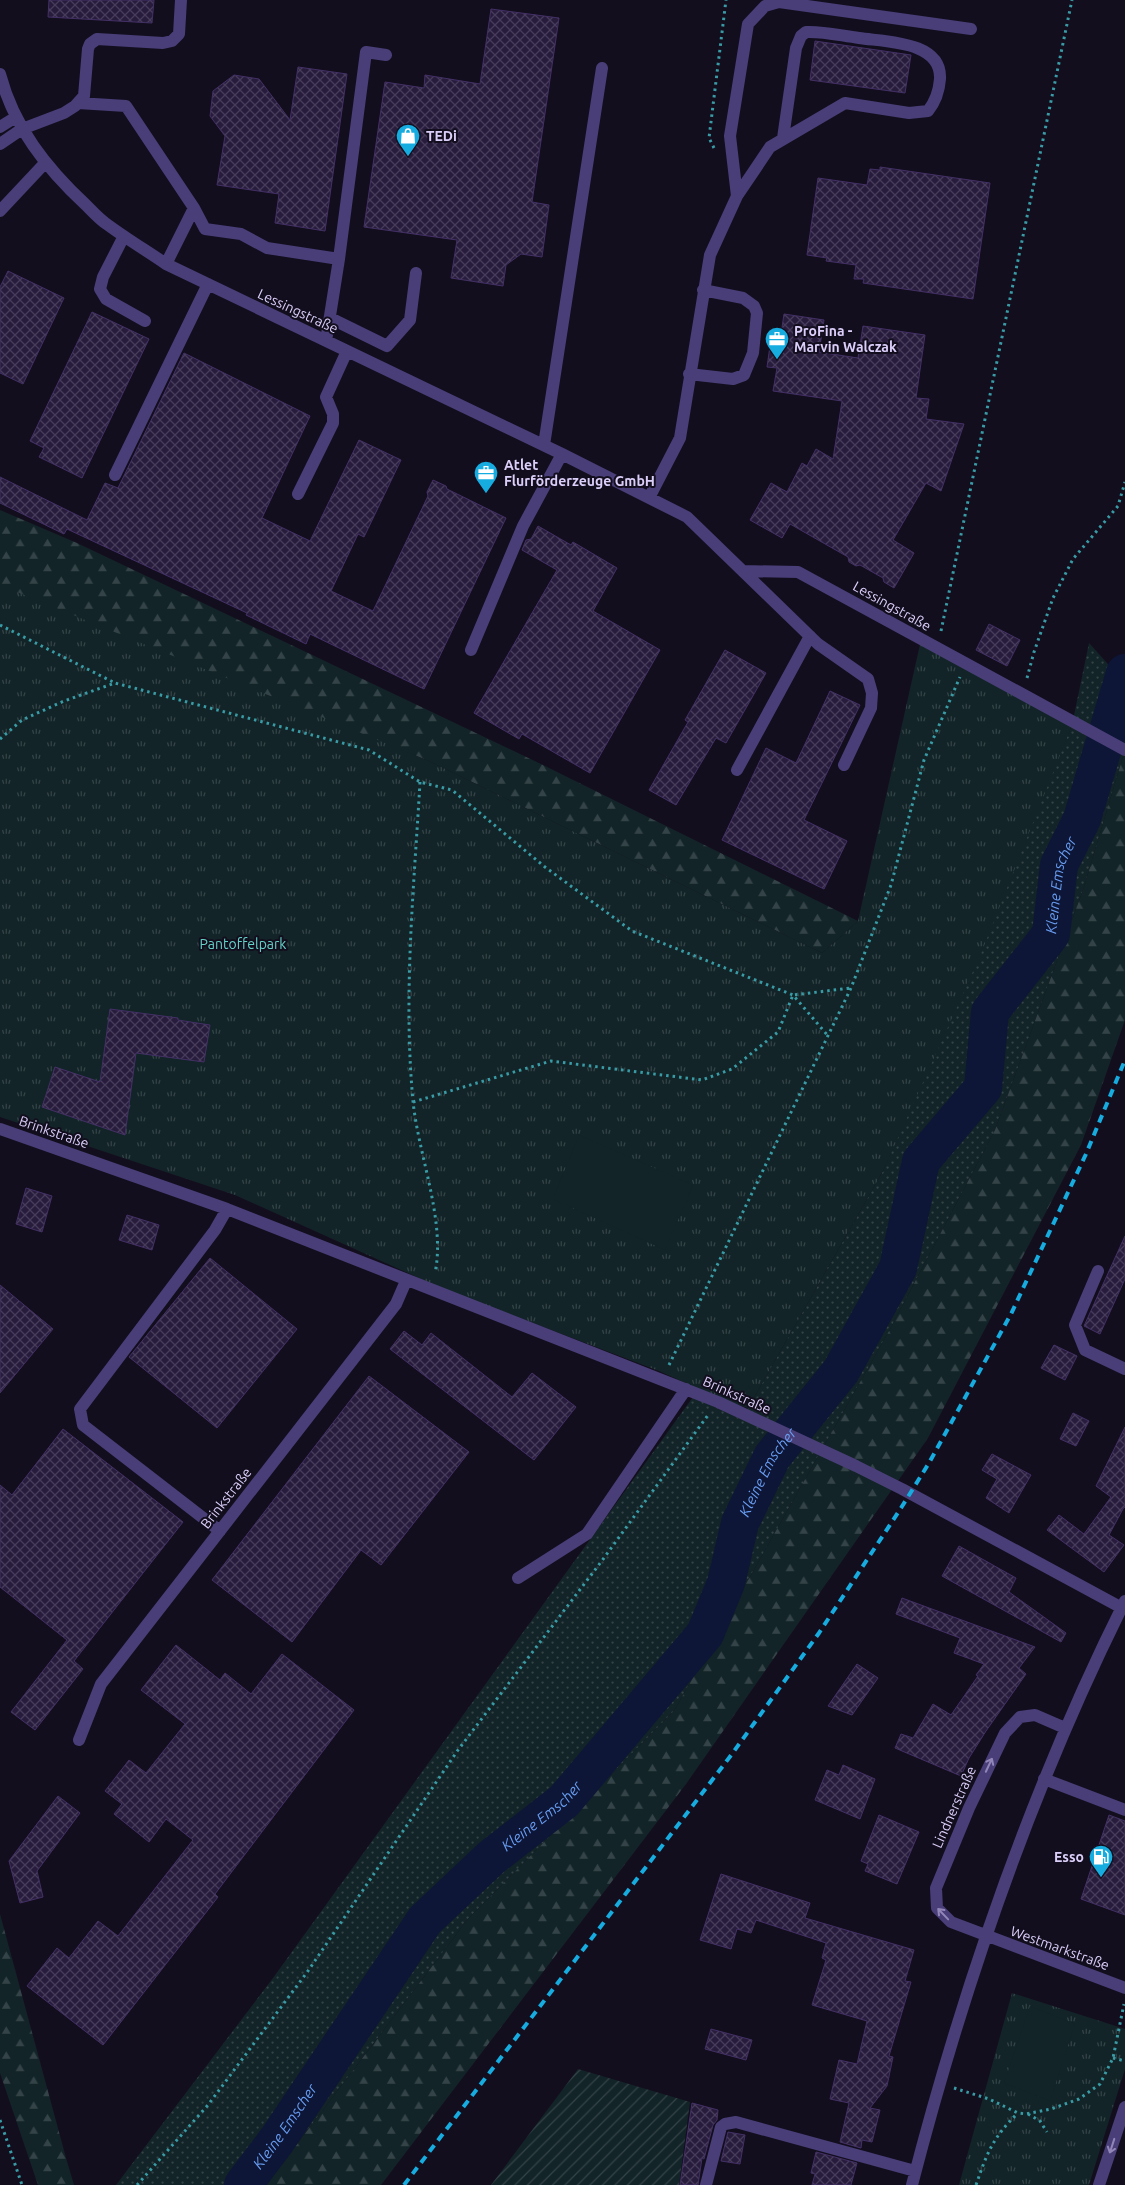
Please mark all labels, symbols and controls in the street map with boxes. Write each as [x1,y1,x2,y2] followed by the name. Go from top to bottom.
[395,123,421,157] shop icon: TEDi
[426,128,457,144] place label: TEDi
[255,285,341,337] street label: Lessingstraße
[794,323,897,355] place label: ProFina - Marvin Walczak
[764,326,790,360] office icon: ProFina - Marvin Walczak
[504,457,655,489] place label: Atlet Flurförderzeuge GmbH
[473,460,499,494] office icon: Atlet Flurförderzeuge GmbH
[850,578,934,634] street label: Lessingstraße
[1042,833,1080,935] water label: Kleine Emscher
[200,936,286,952] park label: Pantoffelpark
[17,1113,91,1151] street label: Brinkstraße
[700,1373,774,1417] street label: Brinkstraße
[735,1424,801,1519] water label: Kleine Emscher
[197,1464,255,1532] street label: Brinkstraße
[985,1758,995,1773] one-way arrow
[929,1764,979,1850] street label: Lindnerstraße
[498,1777,586,1854] water label: Kleine Emscher
[1088,1844,1114,1878] fuel station icon: Esso
[1054,1849,1084,1865] place label: Esso
[937,1908,949,1920] one-way arrow
[1008,1923,1112,1973] street label: Westmarkstraße
[249,2080,321,2172] water label: Kleine Emscher
[1107,2138,1117,2154] one-way arrow

